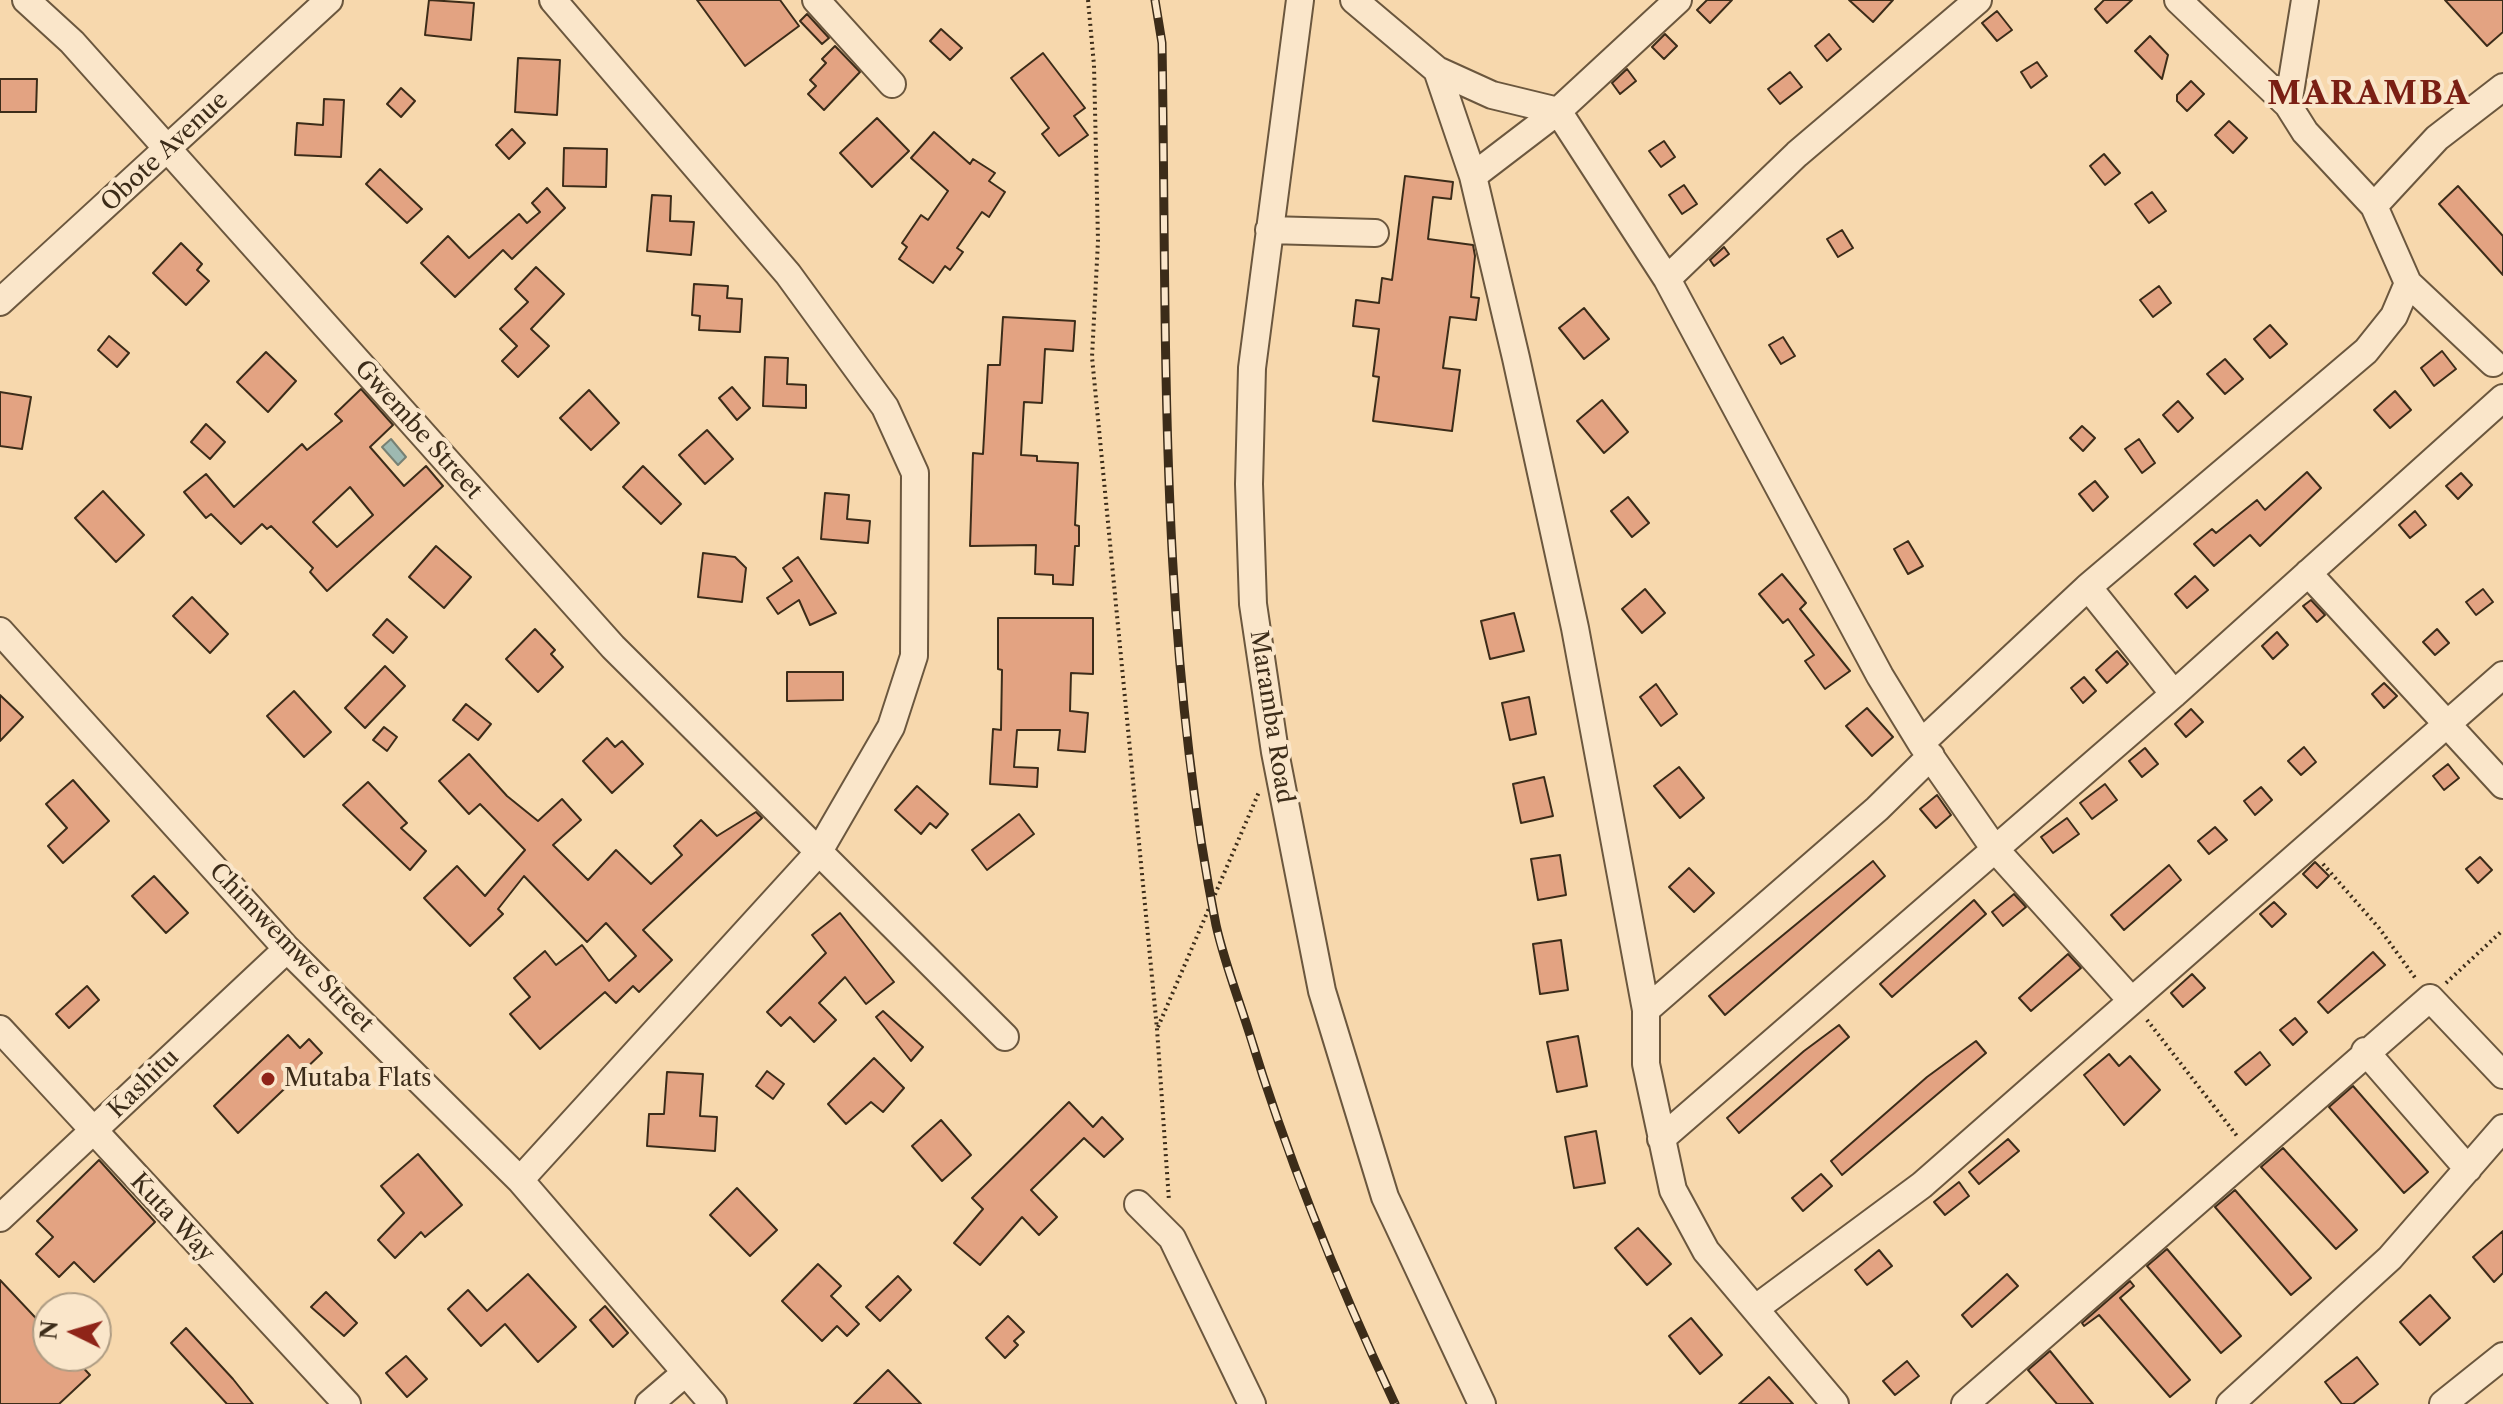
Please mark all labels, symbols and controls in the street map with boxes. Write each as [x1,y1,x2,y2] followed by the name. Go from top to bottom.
[2267,76,2471,114] district label: MARAMBA
[96,86,234,218] street label: Obote Avenue
[348,355,488,505] street label: Gwembe Street
[1243,629,1299,805] street label: Maramba Road
[203,857,379,1039] street label: Chimwemwe Street
[103,1043,185,1125] street label: Kashitu
[284,1065,432,1093] place label: Mutaba Flats
[259,1070,277,1088] marker: Mutaba Flats
[124,1168,220,1268] street label: Kuta Way
[32,1292,112,1372] north arrow
[35,1319,64,1341] text: N

